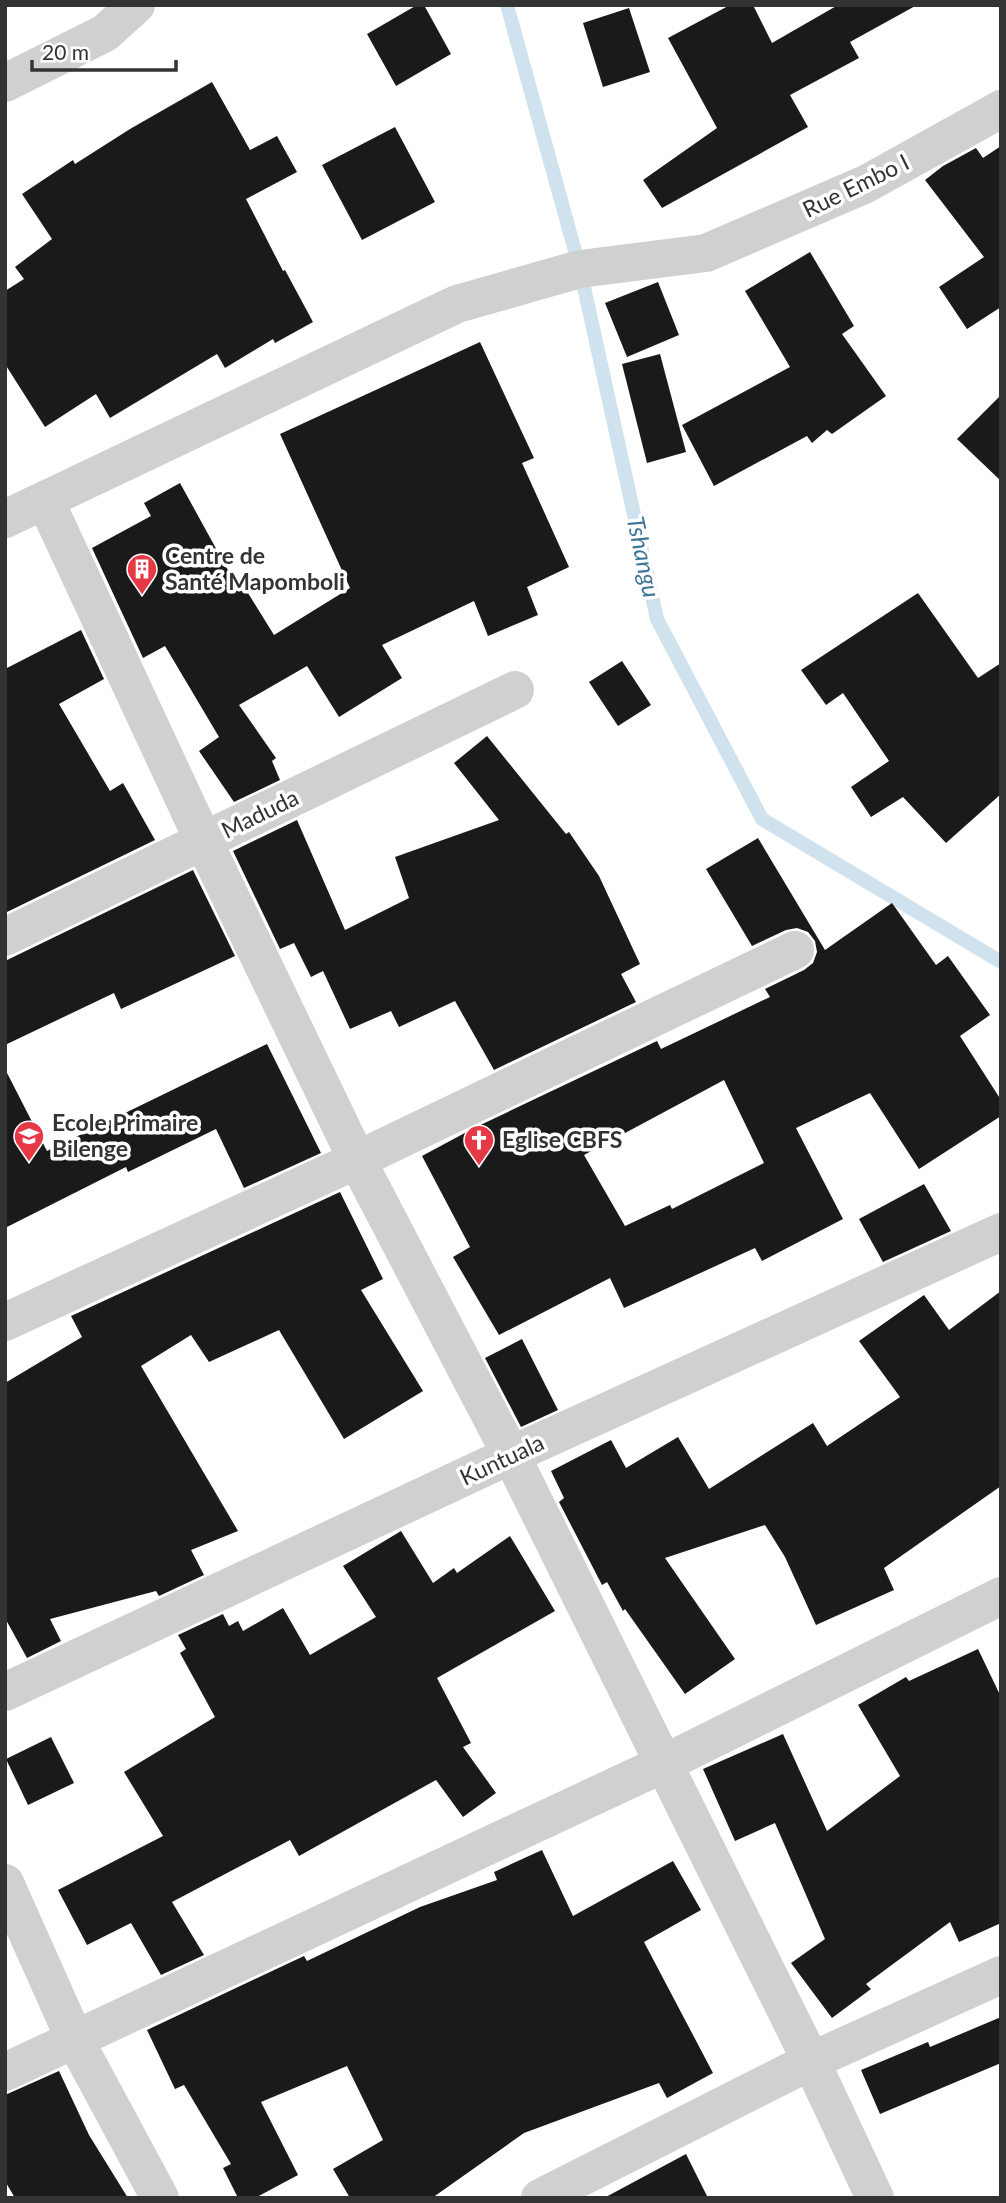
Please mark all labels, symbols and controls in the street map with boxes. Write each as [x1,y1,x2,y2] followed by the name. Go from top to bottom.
[32,28,175,72] scale bar
[42,39,89,64] text: 20 m
[798,147,913,223] street label: Rue Embo I
[622,513,667,600] water label: Tshangu
[165,541,345,595] place label: Centre de Santé Mapomboli
[125,552,159,596] building icon: Centre de Santé Mapomboli
[216,782,303,844] street label: Maduda
[52,1108,198,1162] place label: Ecole Primaire Bilenge
[12,1119,46,1163] school or university icon: Ecole Primaire Bilenge
[462,1123,496,1167] church icon: Eglise CBFS
[502,1125,622,1153] place label: Eglise CBFS
[455,1427,548,1491] street label: Kuntuala

